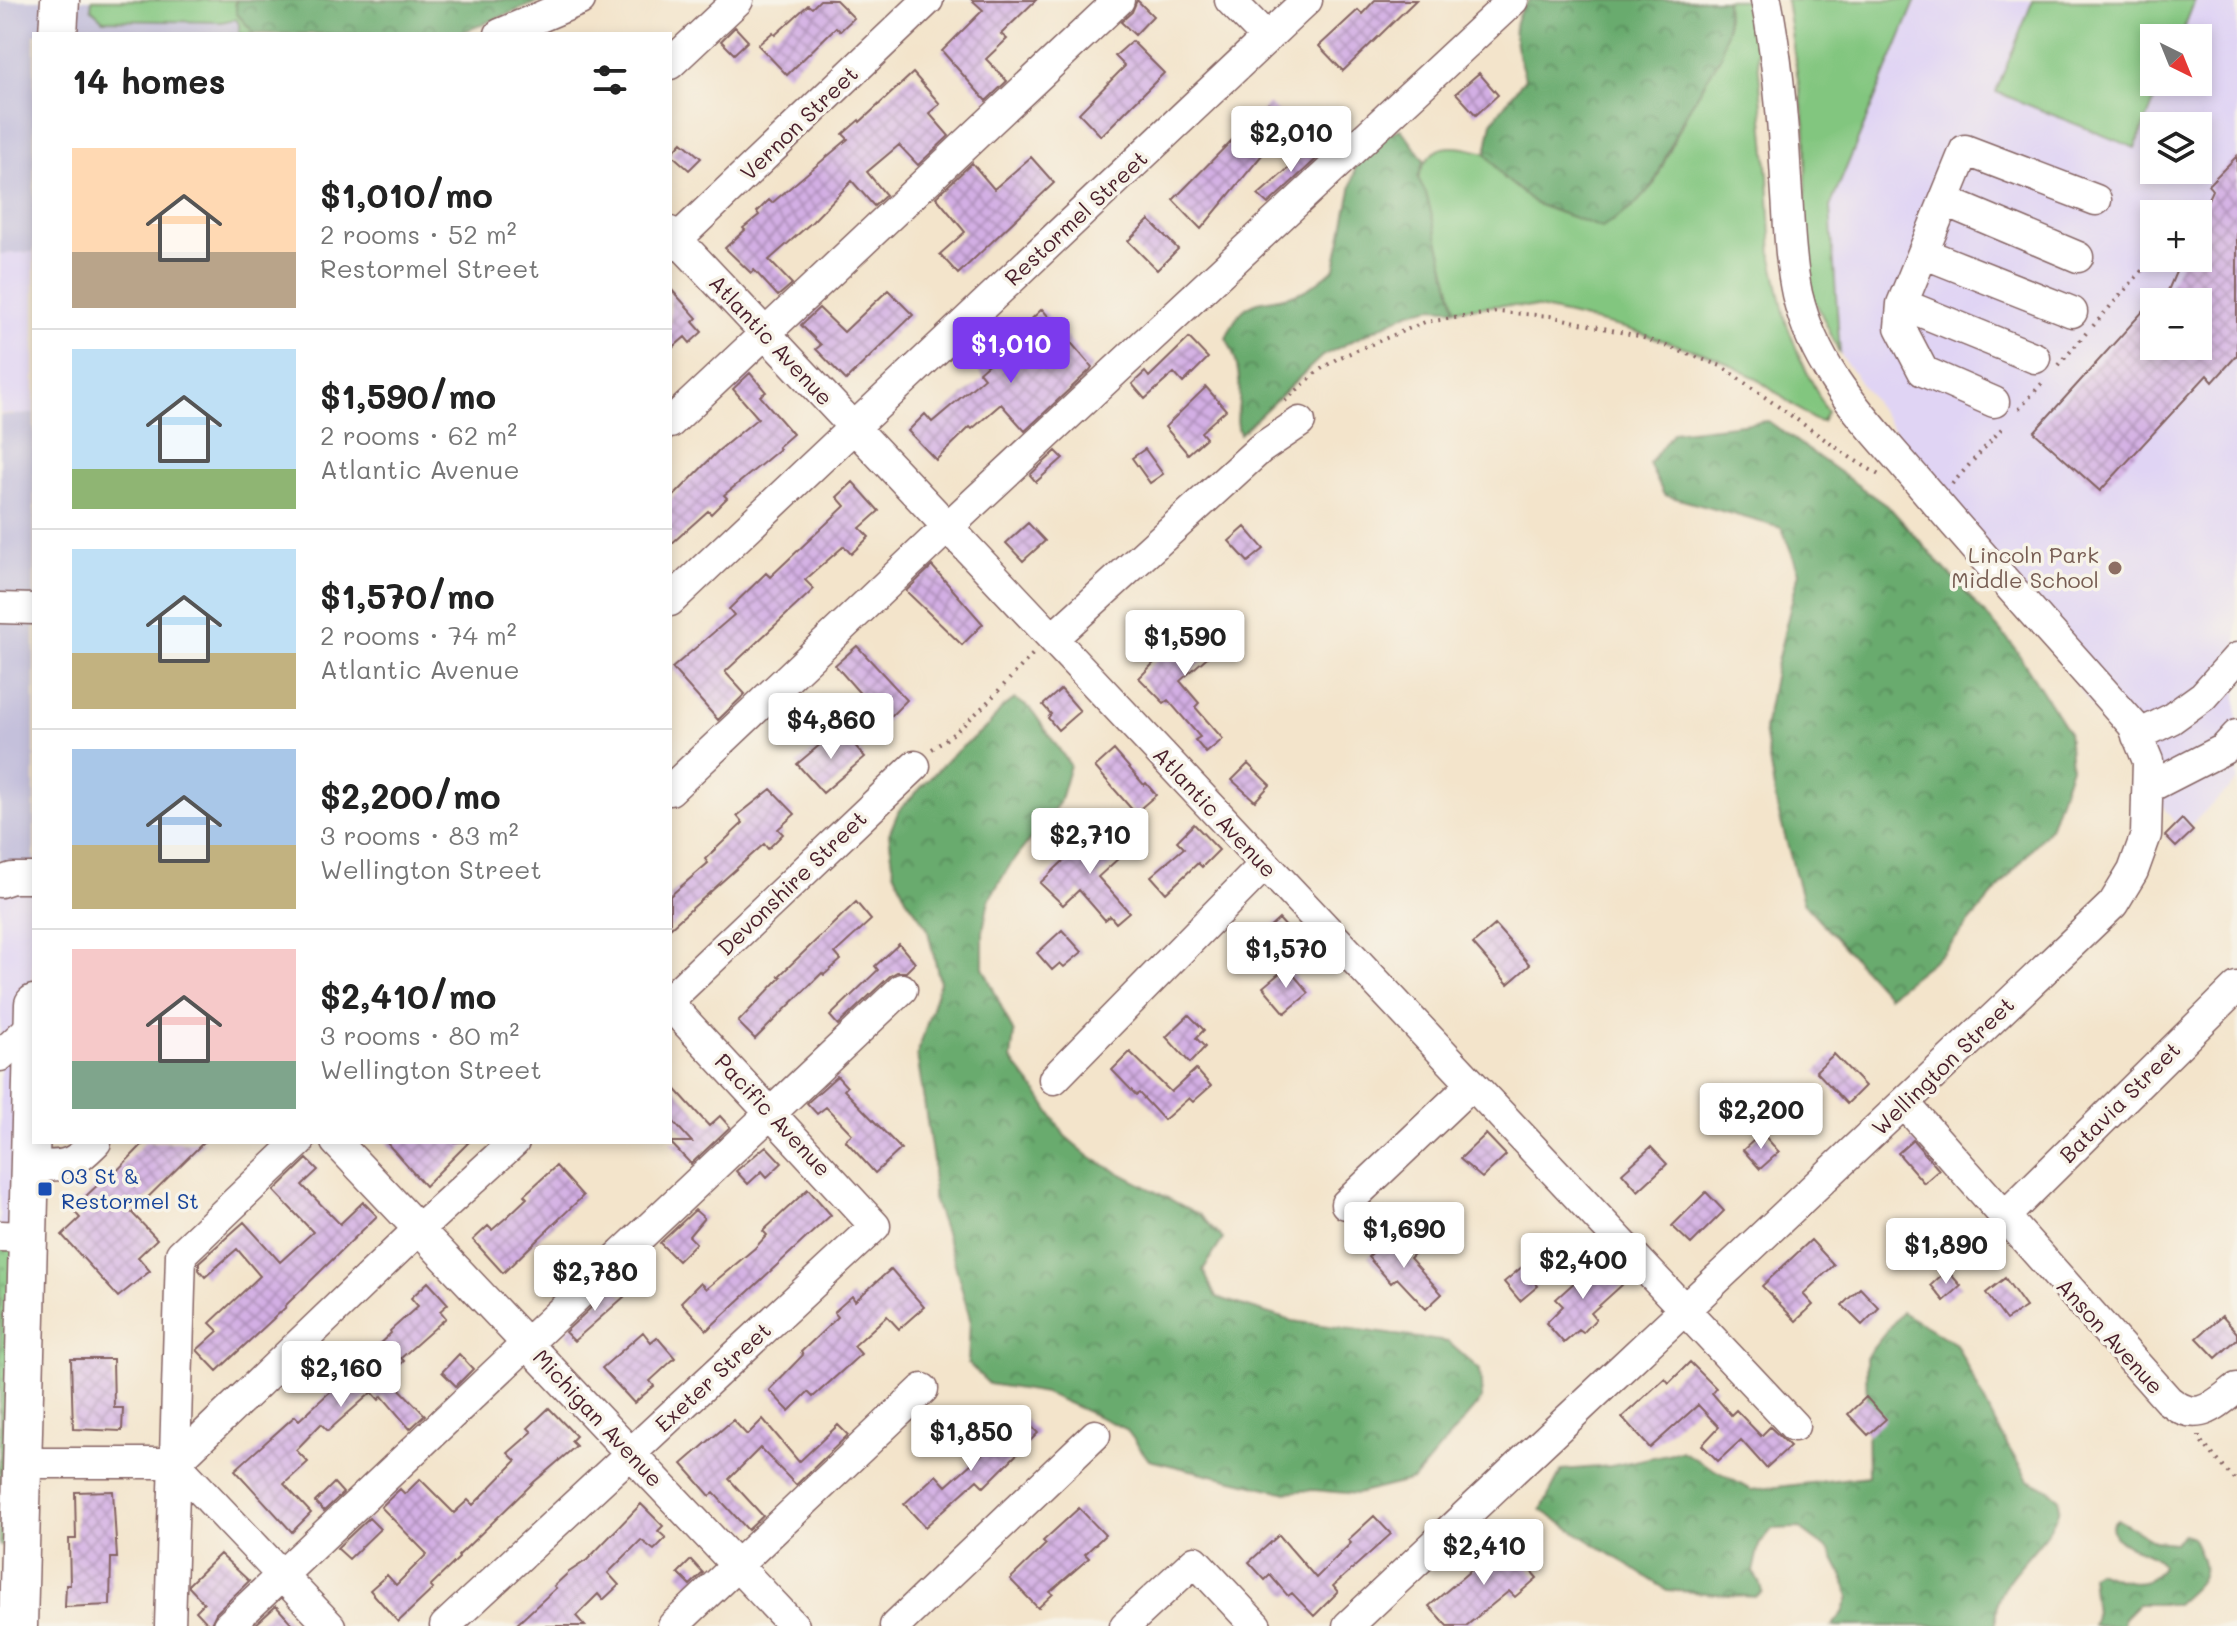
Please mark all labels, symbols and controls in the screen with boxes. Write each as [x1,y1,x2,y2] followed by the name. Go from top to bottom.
[2140,24,2212,96] north arrow
[2140,24,2212,360] map controls
[72,58,226,103] text: 14 homes
[588,58,632,102] icon: filters
[733,59,864,186] street label: Vernon Street
[1226,106,1356,174] pin: $2,010
[2140,112,2212,184] button: layers
[1249,115,1333,149] text: $2,010
[998,144,1154,292] street label: Restormel Street
[320,172,493,217] text: $1,010/mo
[136,180,232,276] icon: home
[2140,200,2212,272] button: +
[320,217,517,251] text: 2 rooms · 52 m²
[320,251,540,285] text: Restormel Street
[703,268,840,411] street label: Atlantic Avenue
[2140,288,2212,360] button: −
[946,317,1076,385] pin: $1,010
[971,326,1051,360] text: $1,010
[320,373,496,418] text: $1,590/mo
[136,381,232,477] icon: home
[320,418,517,452] text: 2 rooms · 62 m²
[320,452,520,486] text: Atlantic Avenue
[1951,540,2099,594] place label: Lincoln Park Middle School
[2106,559,2124,577] marker: Lincoln Park Middle School
[320,573,495,618] text: $1,570/mo
[136,581,232,677] icon: home
[1120,610,1250,678] pin: $1,590
[320,618,517,652] text: 2 rooms · 74 m²
[1143,619,1227,653] text: $1,590
[320,652,520,686] text: Atlantic Avenue
[766,693,896,761] pin: $4,860
[786,702,876,736] text: $4,860
[1147,740,1284,883] street label: Atlantic Avenue
[320,773,501,818] text: $2,200/mo
[136,781,232,877] icon: home
[711,804,873,962] street label: Devonshire Street
[1025,808,1155,876] pin: $2,710
[1049,817,1131,851] text: $2,710
[320,818,519,852] text: 3 rooms · 83 m²
[320,852,542,886] text: Wellington Street
[1221,922,1351,990] pin: $1,570
[1245,931,1327,965] text: $1,570
[320,973,496,1018] text: $2,410/mo
[136,981,232,1077] icon: home
[1865,990,2020,1141] street label: Wellington Street
[320,1018,519,1052] text: 3 rooms · 80 m²
[2053,1035,2186,1168] street label: Batavia Street
[709,1047,838,1182] street label: Pacific Avenue
[320,1052,542,1086] text: Wellington Street
[1696,1083,1826,1151] pin: $2,200
[1718,1092,1804,1126] text: $2,200
[61,1161,199,1215] place label: 03 St & Restormel St
[36,1180,54,1198] marker: 03 St & Restormel St
[1339,1202,1469,1270] pin: $1,690
[1362,1211,1446,1245] text: $1,690
[1881,1218,2011,1286] pin: $1,890
[1904,1227,1988,1261] text: $1,890
[1518,1233,1648,1301] pin: $2,400
[1539,1242,1627,1276] text: $2,400
[530,1245,660,1313] pin: $2,780
[552,1254,638,1288] text: $2,780
[2051,1272,2170,1400] street label: Anson Avenue
[648,1315,777,1438] street label: Exeter Street
[276,1341,406,1409] pin: $2,160
[527,1343,670,1493] street label: Michigan Avenue
[300,1350,382,1384] text: $2,160
[906,1405,1036,1473] pin: $1,850
[929,1414,1013,1448] text: $1,850
[1419,1519,1549,1587] pin: $2,410
[1442,1528,1526,1562] text: $2,410

